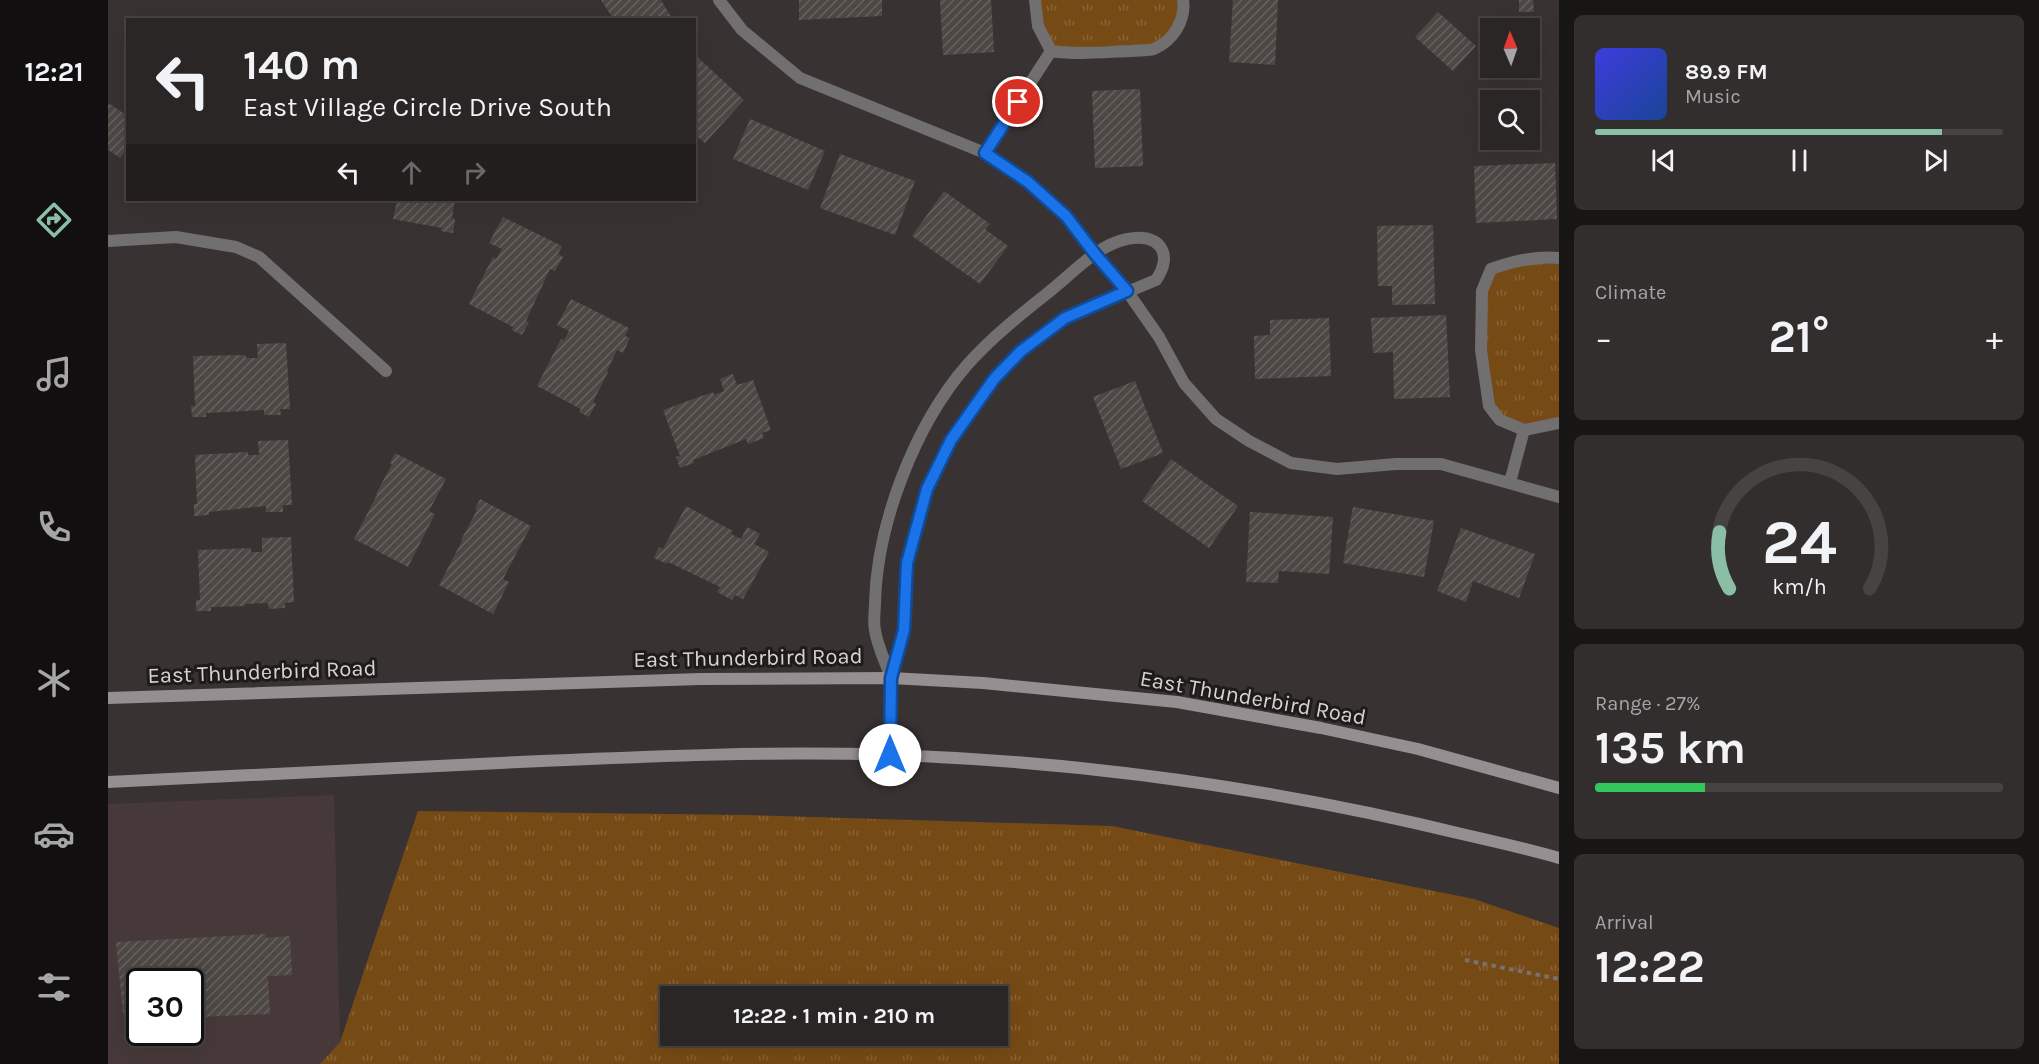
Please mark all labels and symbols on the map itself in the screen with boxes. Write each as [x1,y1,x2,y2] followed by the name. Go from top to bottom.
[1480,18,1540,78] north arrow
[992,76,1043,127] pin
[633,643,863,673] street label: East Thunderbird Road
[147,655,377,689] street label: East Thunderbird Road
[1138,665,1368,731] street label: East Thunderbird Road
[858,723,922,787] position arrow
[126,968,204,1046] speed limit sign: 30

